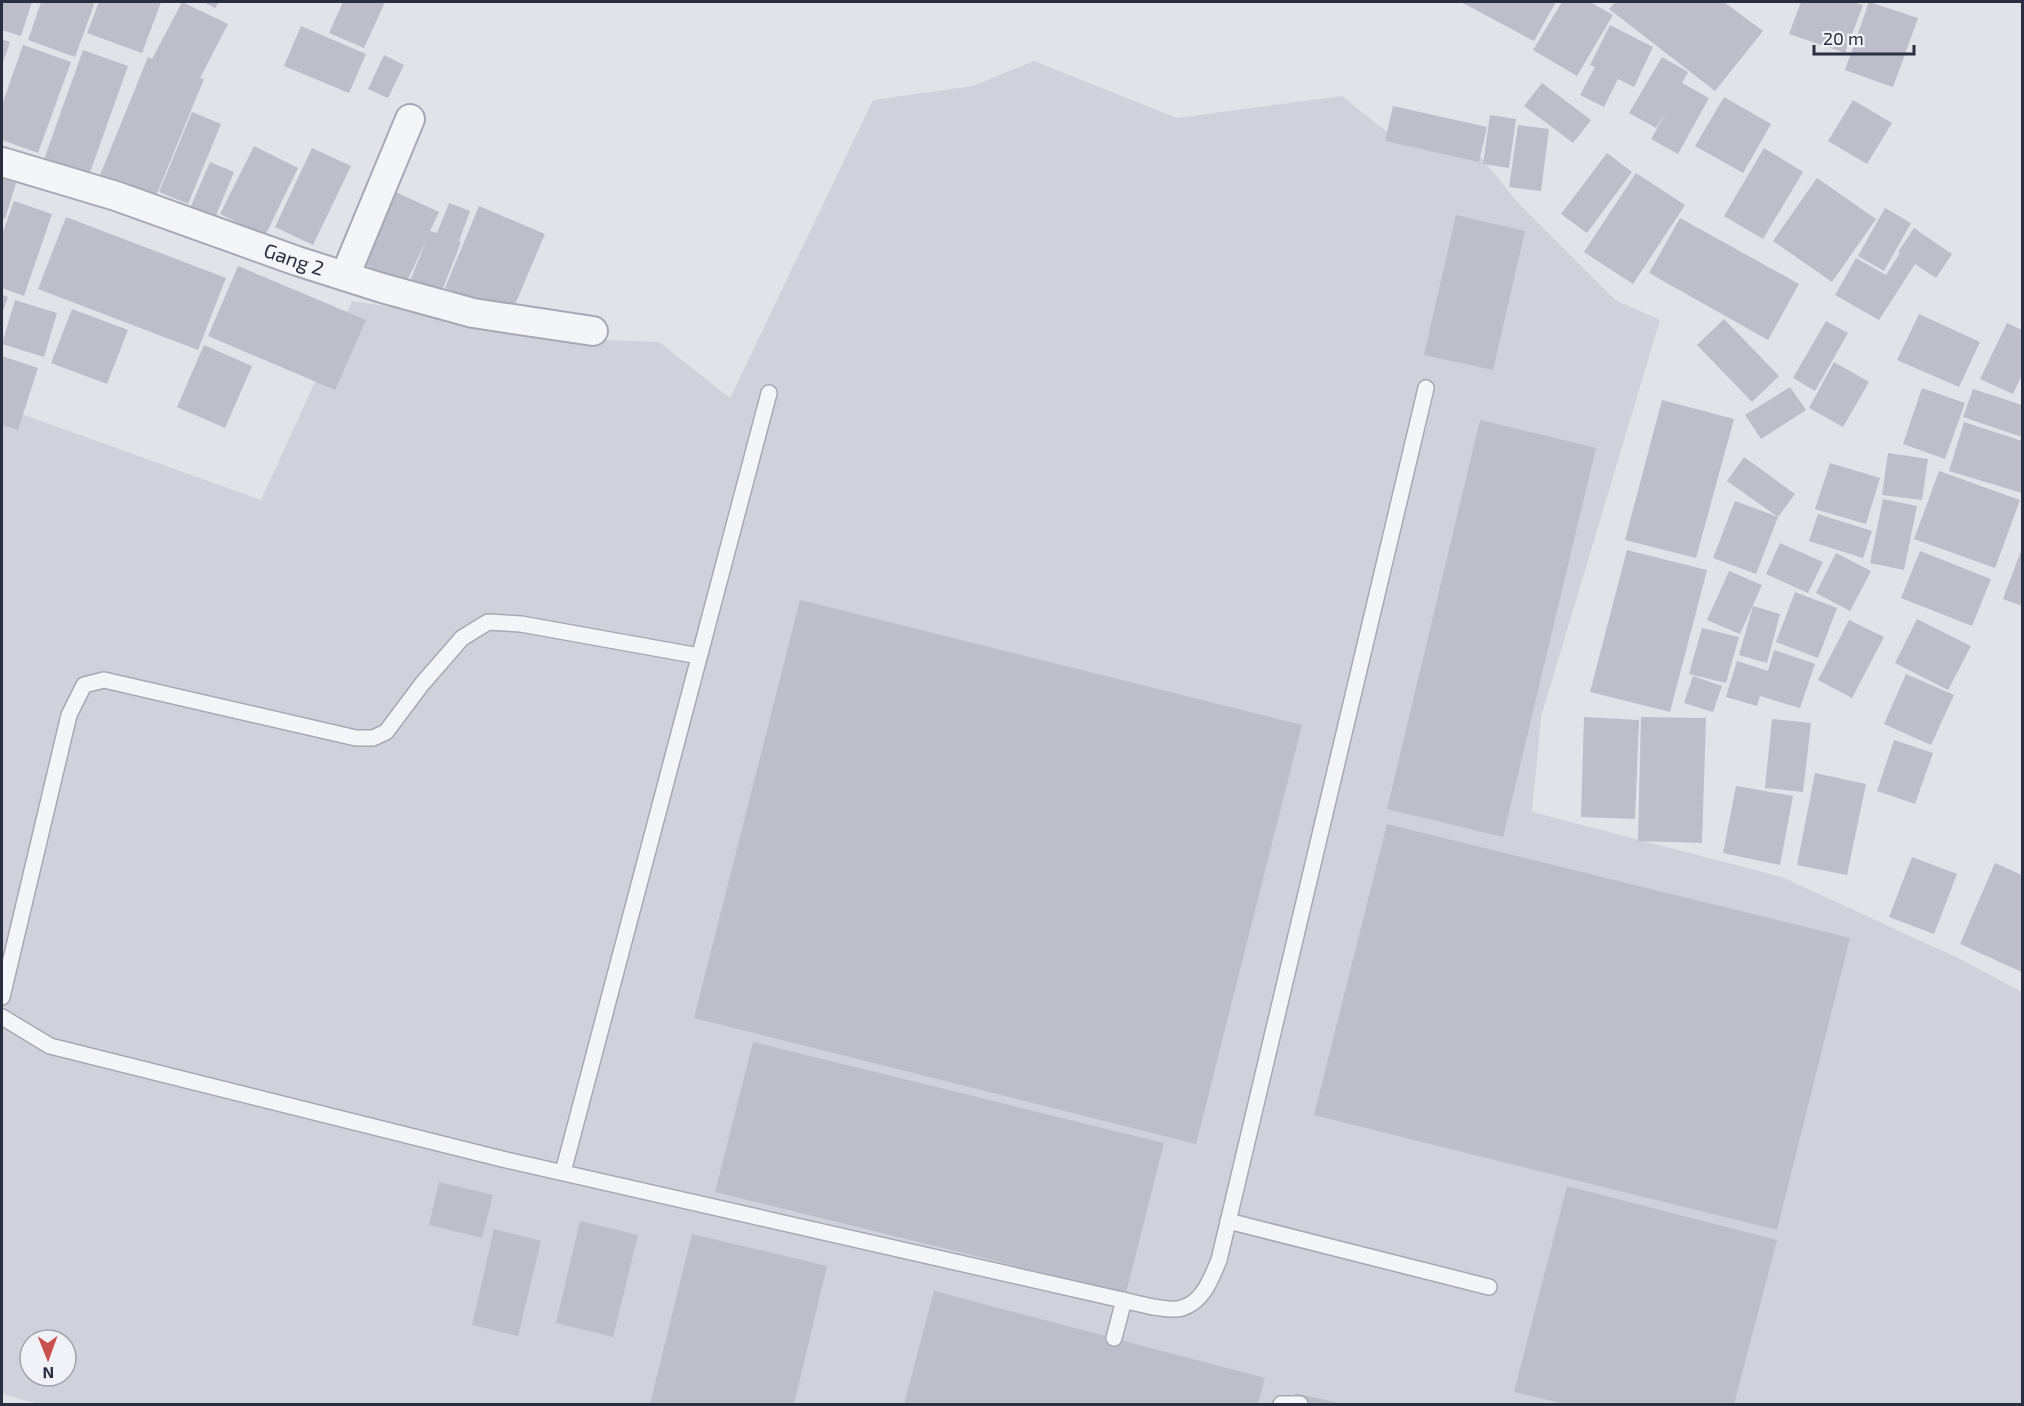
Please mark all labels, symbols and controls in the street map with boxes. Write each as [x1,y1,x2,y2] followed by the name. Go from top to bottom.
[1814,18,1914,56] scale bar
[1823,27,1864,49] text: 20 m
[261,237,327,280] street label: Gang 2
[18,1328,78,1388] north arrow
[42,1364,54,1383] text: N

